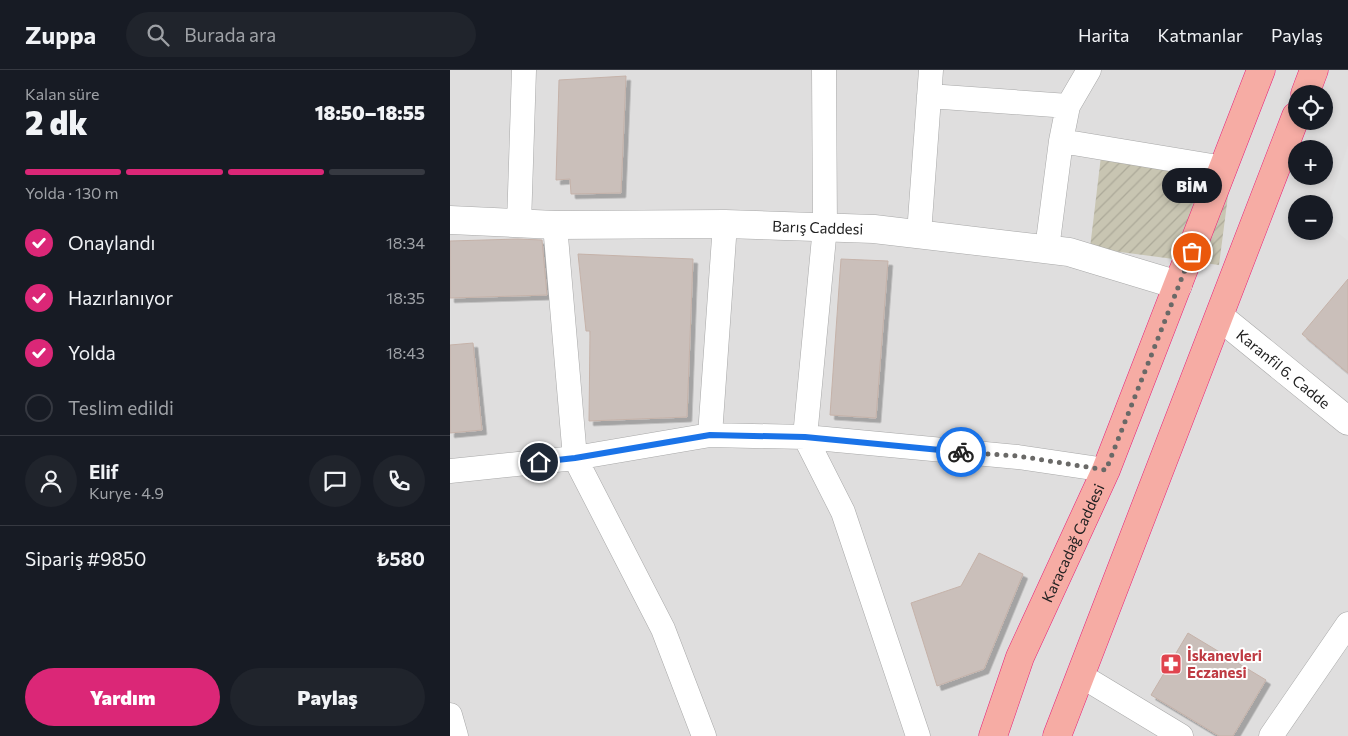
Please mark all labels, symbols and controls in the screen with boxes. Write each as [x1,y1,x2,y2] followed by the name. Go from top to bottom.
[126,12,476,57] search box
[25,20,96,49] text: Zuppa
[144,21,172,49] icon: search
[184,23,276,46] text: Burada ara
[1078,24,1130,46] text: Harita
[1158,24,1243,46] text: Katmanlar
[1271,24,1323,46] text: Paylaş
[25,84,100,103] text: Kalan süre
[1288,85,1333,240] map controls
[1288,85,1333,130] button: locate
[315,101,425,124] text: 18:50–18:55
[25,102,87,142] text: 2 dk
[1288,140,1333,185] button: +
[1162,167,1222,202] callout: BİM
[1176,176,1208,195] text: BİM
[25,183,119,202] text: Yolda · 130 m
[1288,195,1333,240] button: −
[772,217,864,238] street label: Barış Caddesi
[25,229,53,257] icon: check
[68,231,155,254] text: Onaylandı
[1171,231,1213,273] pin
[386,233,425,252] text: 18:34
[1178,238,1206,266] icon: bag
[25,284,53,312] icon: check
[68,286,173,309] text: Hazırlanıyor
[386,288,425,307] text: 18:35
[1233,325,1334,412] street label: Karanfil 6. Cadde
[25,339,53,367] icon: check
[68,341,116,364] text: Yolda
[386,343,425,362] text: 18:43
[68,396,174,419] text: Teslim edildi
[936,427,986,477] courier
[947,438,975,466] icon: bike
[518,441,560,483] pin
[525,448,553,476] icon: home
[25,455,77,507] button: person
[309,455,361,507] button: chat
[373,455,425,507] button: phone
[89,460,119,483] text: Elif
[1037,481,1107,605] street label: Karacadağ Caddesi
[89,483,164,502] text: Kurye · 4.9
[25,547,146,570] text: Sipariş #9850
[376,547,425,570] text: ₺580
[1187,646,1262,681] place label: İskanevleri Eczanesi
[1159,652,1183,676] pharmacy icon: İskanevleri Eczanesi
[25,668,220,726] button: Yardım
[230,668,425,726] button: Paylaş

